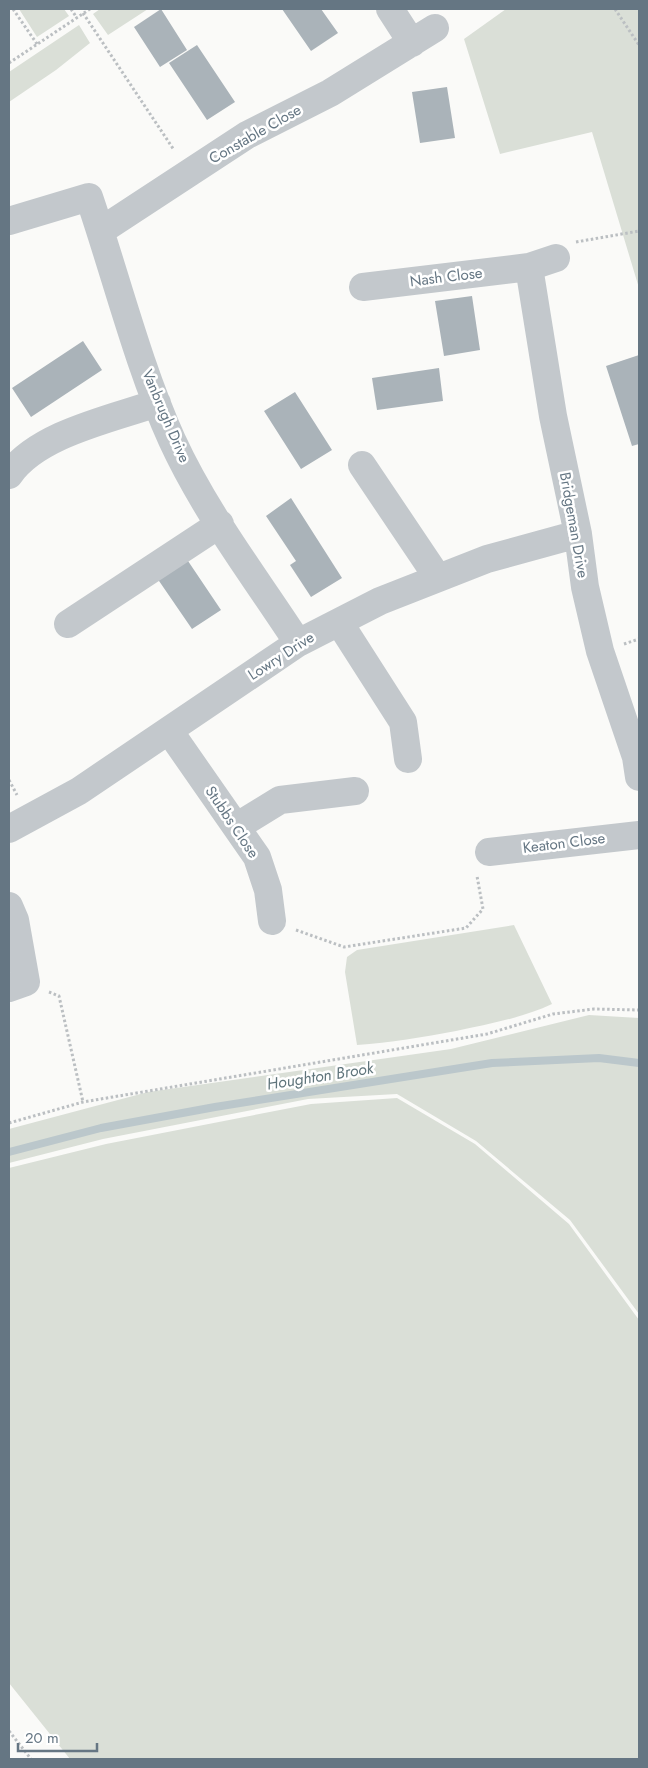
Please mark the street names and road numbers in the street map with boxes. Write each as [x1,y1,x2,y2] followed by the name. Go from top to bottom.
[205,99,305,169] street label: Constable Close
[408,262,484,292] street label: Nash Close
[136,366,196,466] street label: Vanbrugh Drive
[554,470,594,580] street label: Bridgeman Drive
[244,626,319,686] street label: Lowry Drive
[200,781,264,863] street label: Stubbs Close
[522,827,607,859] street label: Keaton Close

